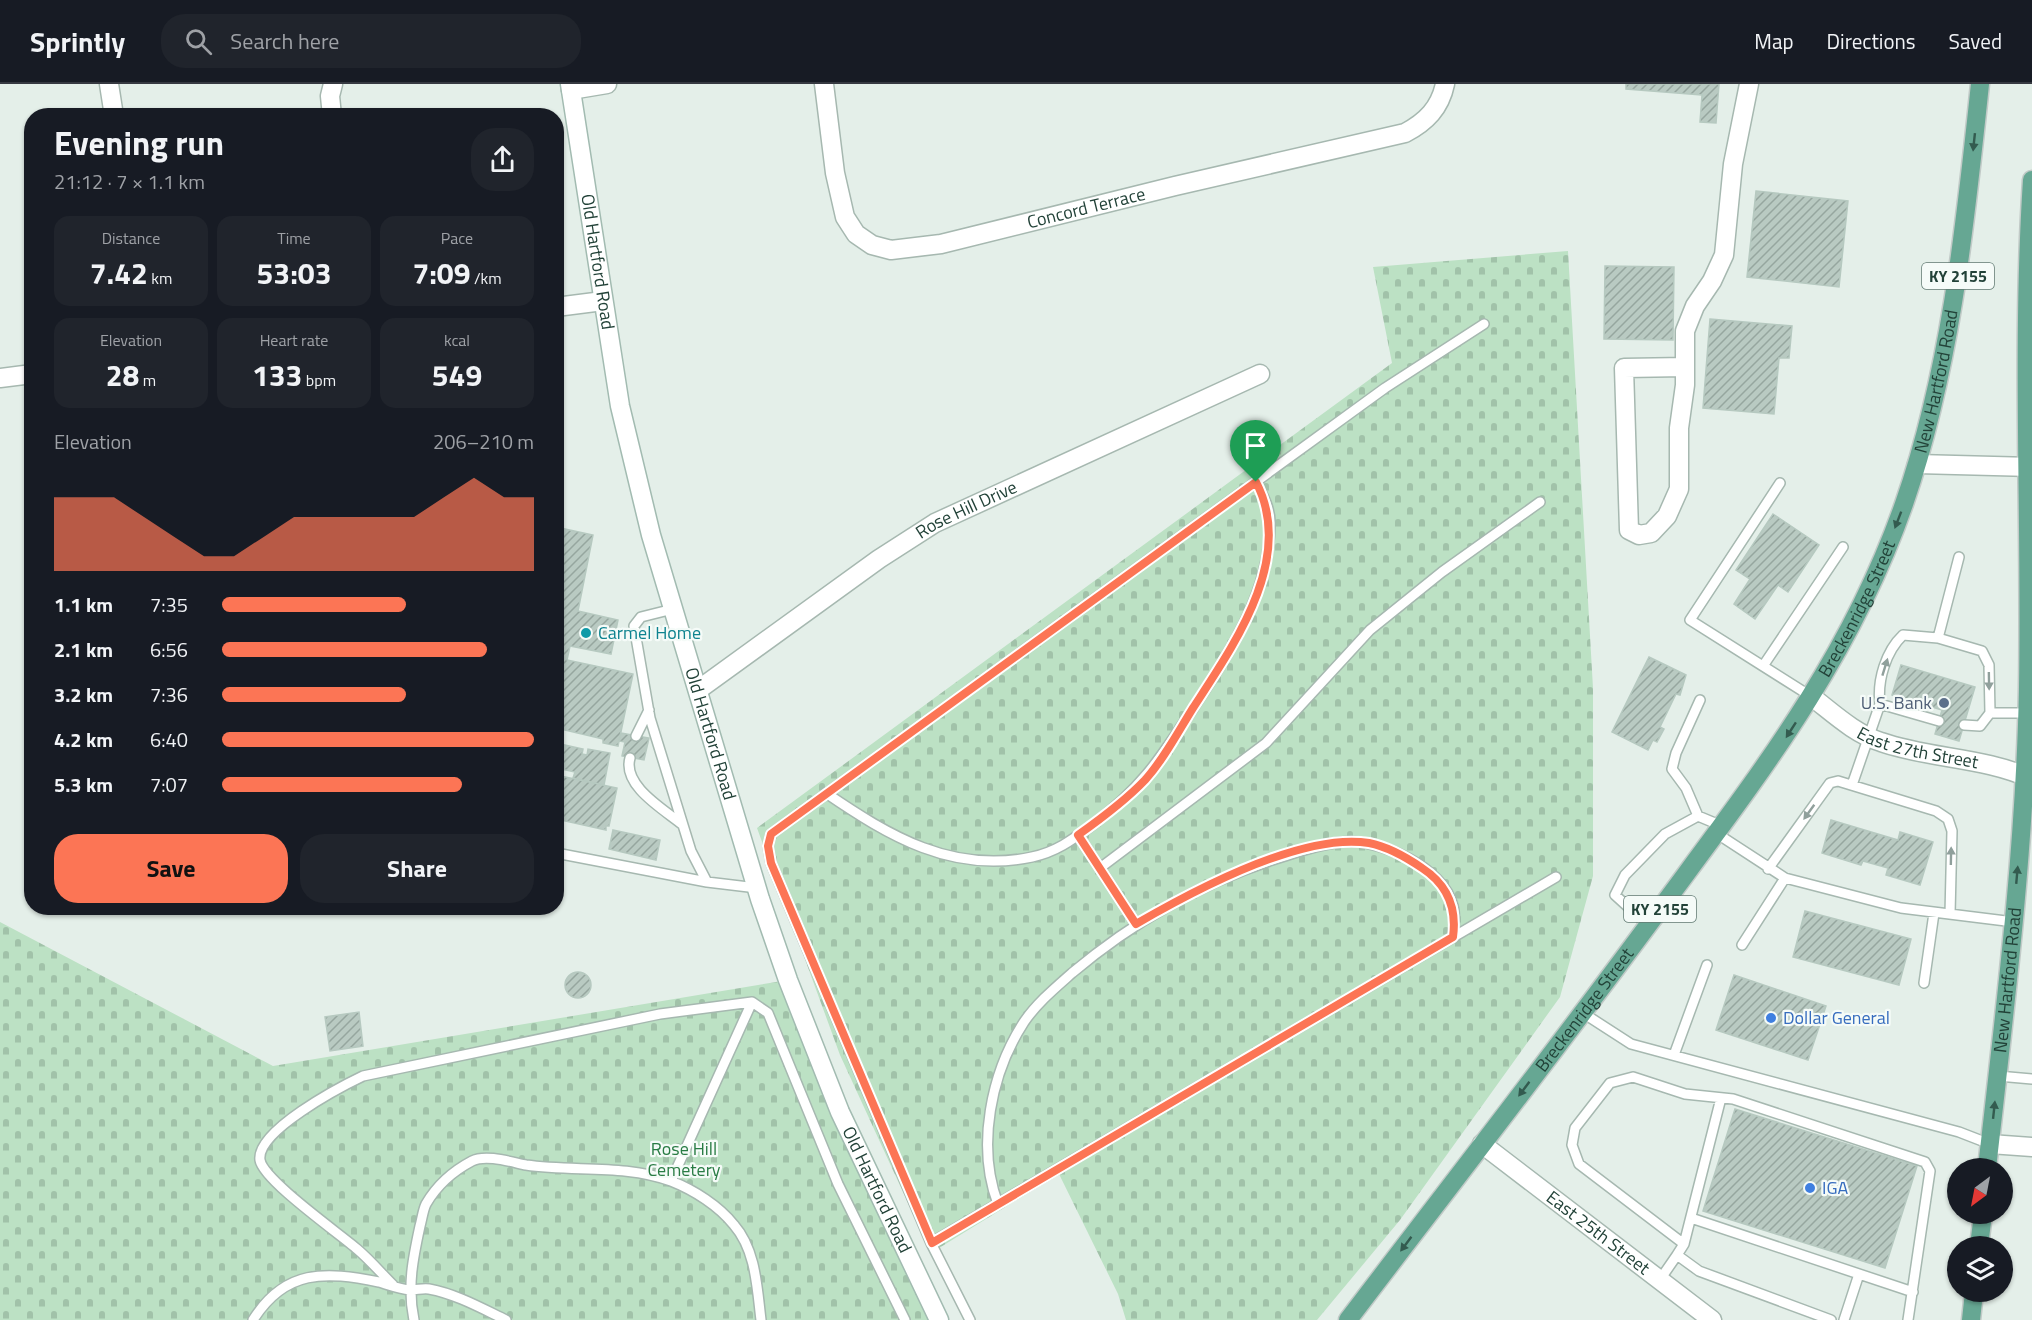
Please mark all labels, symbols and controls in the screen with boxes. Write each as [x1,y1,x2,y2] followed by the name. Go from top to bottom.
[161,14,581,68] search box
[30,20,125,63] text: Sprintly
[230,24,339,58] text: Search here
[182,25,215,58] icon: search
[1754,25,1794,57] text: Map
[1827,25,1916,57] text: Directions
[1949,25,2002,57] text: Saved
[54,118,224,168] text: Evening run
[471,128,534,191] button: share
[1969,133,1978,152] one-way arrow
[54,166,205,197] text: 21:12 · 7 × 1.1 km
[1024,180,1148,235] street label: Concord Terrace
[574,192,622,332] street label: Old Hartford Road
[102,226,160,250] text: Distance
[277,226,311,250] text: Time
[441,226,473,250] text: Pace
[90,250,148,296] text: 7.42
[257,250,331,296] text: 53:03
[412,250,470,296] text: 7:09
[1922,263,1994,289] road number: KY 2155
[148,266,172,290] text: km
[470,266,502,290] text: /km
[1907,307,1965,456] street label: New Hartford Road
[100,328,162,352] text: Elevation
[260,328,328,352] text: Heart rate
[444,328,470,352] text: kcal
[106,352,139,398] text: 28
[252,352,302,398] text: 133
[432,352,482,398] text: 549
[139,368,156,392] text: m
[302,368,336,392] text: bpm
[1230,420,1281,482] pin
[54,426,132,457] text: Elevation
[433,426,534,457] text: 206–210 m
[1239,429,1272,462] icon: arrive
[910,473,1021,545] street label: Rose Hill Drive
[1893,511,1903,529] one-way arrow
[1811,536,1902,682] street label: Breckenridge Street
[54,589,113,620] text: 1.1 km
[150,589,188,620] text: 7:35
[598,619,701,646] place label: Carmel Home
[579,626,593,640] marker: Carmel Home
[54,634,113,665] text: 2.1 km
[150,634,188,665] text: 6:56
[1881,658,1890,676] one-way arrow
[678,664,744,803] street label: Old Hartford Road
[1985,672,1994,691] one-way arrow
[54,679,113,710] text: 3.2 km
[150,679,188,710] text: 7:36
[1861,689,1932,716] place label: U.S. Bank
[1937,696,1951,710] marker: U.S. Bank
[1852,719,1981,775] street label: East 27th Street
[1785,722,1796,738] one-way arrow
[54,724,113,755] text: 4.2 km
[150,724,188,755] text: 6:40
[54,769,113,800] text: 5.3 km
[150,769,188,800] text: 7:07
[1803,804,1815,820] one-way arrow
[54,834,288,903] button: Save
[300,834,534,903] button: Share
[1947,846,1956,865] one-way arrow
[2013,865,2022,884] one-way arrow
[1624,896,1696,922] road number: KY 2155
[1986,906,2028,1054] street label: New Hartford Road
[1528,941,1640,1078] street label: Breckenridge Street
[1783,1004,1890,1031] place label: Dollar General
[1764,1011,1778,1025] marker: Dollar General
[1519,1082,1531,1097] one-way arrow
[1989,1101,1999,1120] one-way arrow
[836,1122,919,1257] street label: Old Hartford Road
[647,1135,721,1183] park label: Rose Hill Cemetery
[1947,1158,2013,1224] north arrow
[1947,1158,2013,1302] map controls
[1822,1174,1849,1201] place label: IGA
[1803,1181,1817,1195] marker: IGA
[1541,1184,1656,1281] street label: East 25th Street
[1400,1236,1412,1252] one-way arrow
[1947,1236,2013,1302] button: layers

